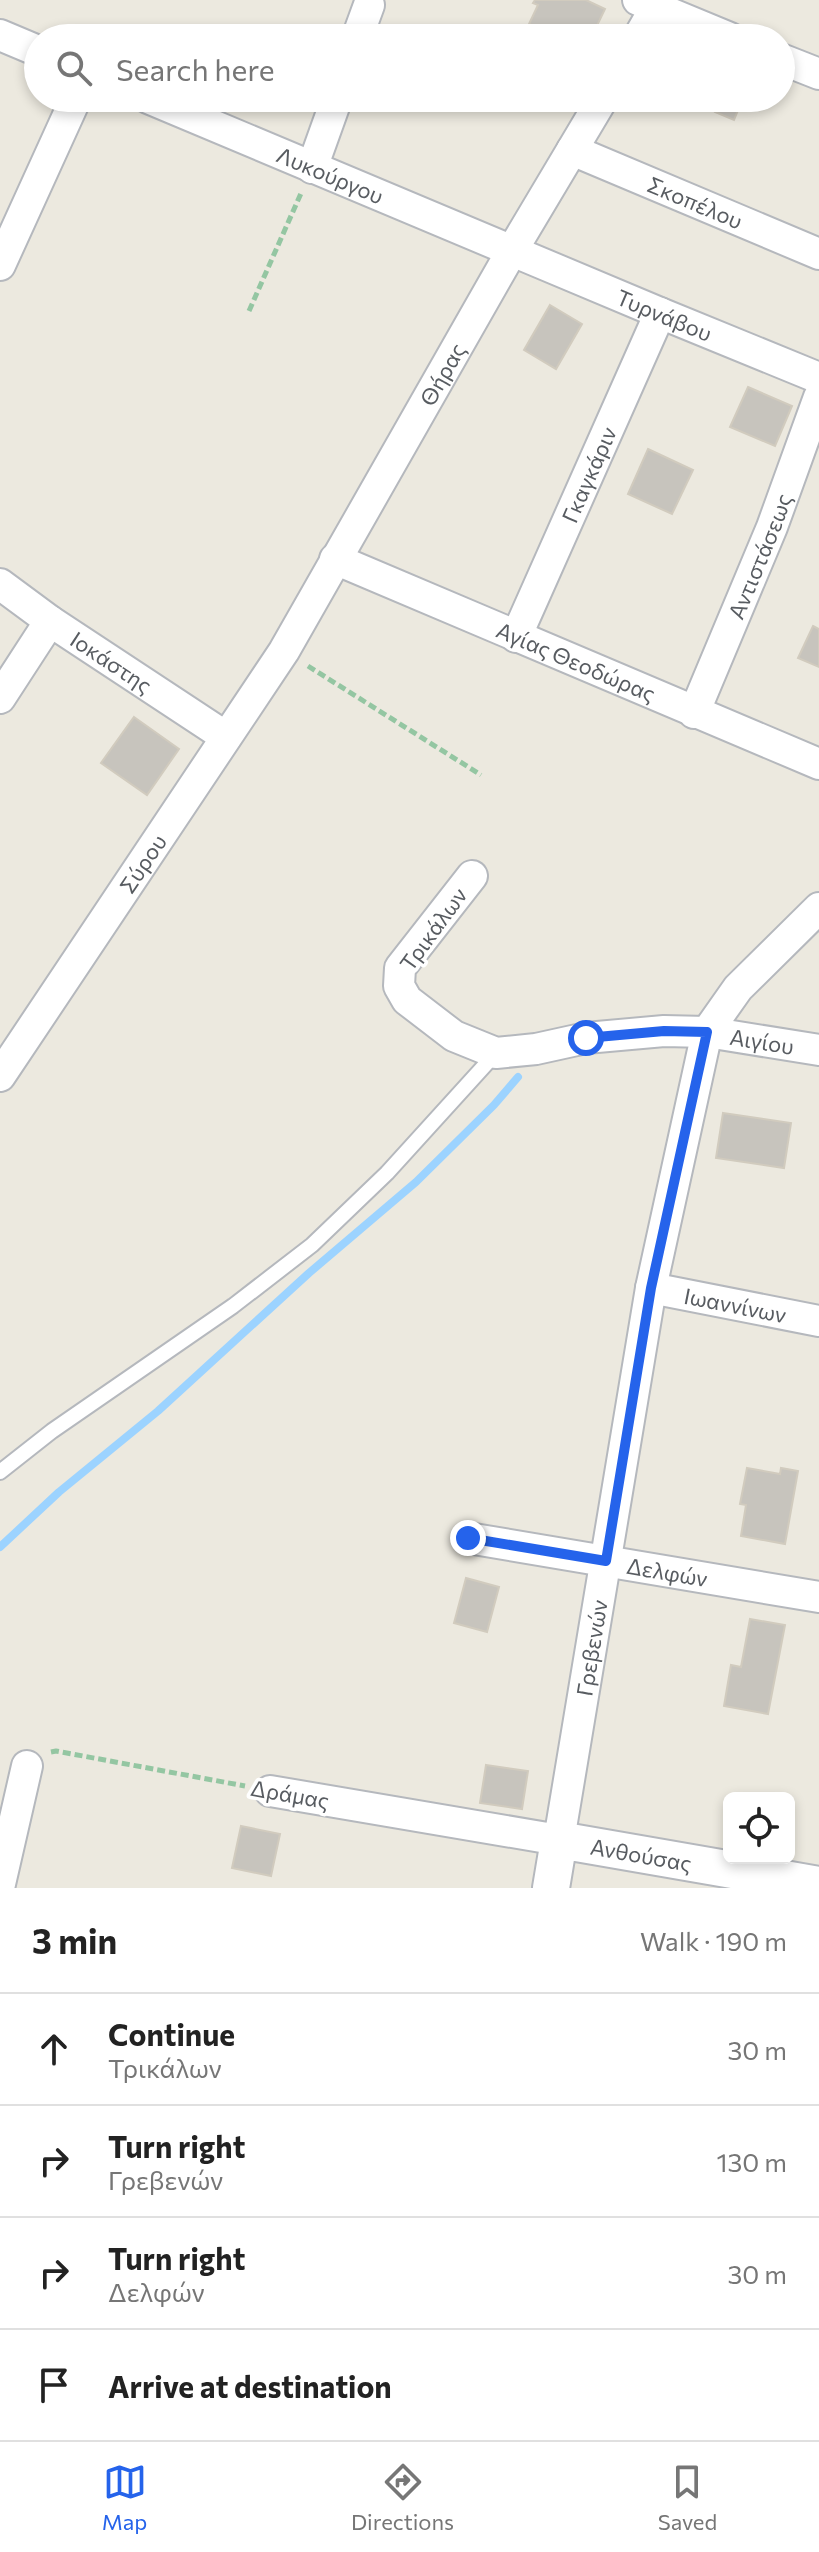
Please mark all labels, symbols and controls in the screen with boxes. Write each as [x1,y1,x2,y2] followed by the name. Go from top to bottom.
[24,24,795,112] search box
[52,46,96,90] icon: search
[116,50,275,87] text: Search here
[273,140,388,209] street label: Λυκούργου
[644,170,747,234] street label: Σκοπέλου
[613,283,716,346] street label: Τυρνάβου
[413,338,470,410] street label: Θήρας
[555,422,621,527] street label: Γκαγκάριν
[722,490,797,623] street label: Αντιστάσεως
[493,616,660,707] street label: Αγίας Θεοδώρας
[66,625,158,698] street label: Ιοκάστης
[113,829,172,898] street label: Σύρου
[394,882,472,976] street label: Τρικάλων
[568,1020,604,1056] route start
[728,1022,796,1059] street label: Αιγίου
[682,1281,789,1328] street label: Ιωαννίνων
[450,1520,486,1556] route end
[625,1551,710,1592] street label: Δελφών
[570,1598,612,1698] street label: Γρεβενών
[249,1774,331,1814] street label: Δράμας
[723,1792,795,1864] map controls
[723,1792,795,1864] button: locate
[588,1832,694,1876] street label: Ανθούσας
[32,1919,117,1961] text: 3 min
[640,1925,787,1956] text: Walk · 190 m
[108,2015,235,2052] text: Continue
[32,2027,76,2071] icon: ahead
[728,2034,787,2065] text: 30 m
[108,2052,222,2083] text: Τρικάλων
[108,2127,245,2164] text: Turn right
[32,2139,76,2183] icon: right
[716,2146,787,2177] text: 130 m
[108,2164,223,2195] text: Γρεβενών
[108,2239,245,2276] text: Turn right
[32,2251,76,2295] icon: right
[728,2258,787,2289] text: 30 m
[108,2276,205,2307] text: Δελφών
[32,2363,76,2407] icon: arrive
[108,2367,392,2404] text: Arrive at destination
[102,2460,147,2535] tab: Map
[351,2460,454,2535] tab: Directions
[658,2460,717,2535] tab: Saved

